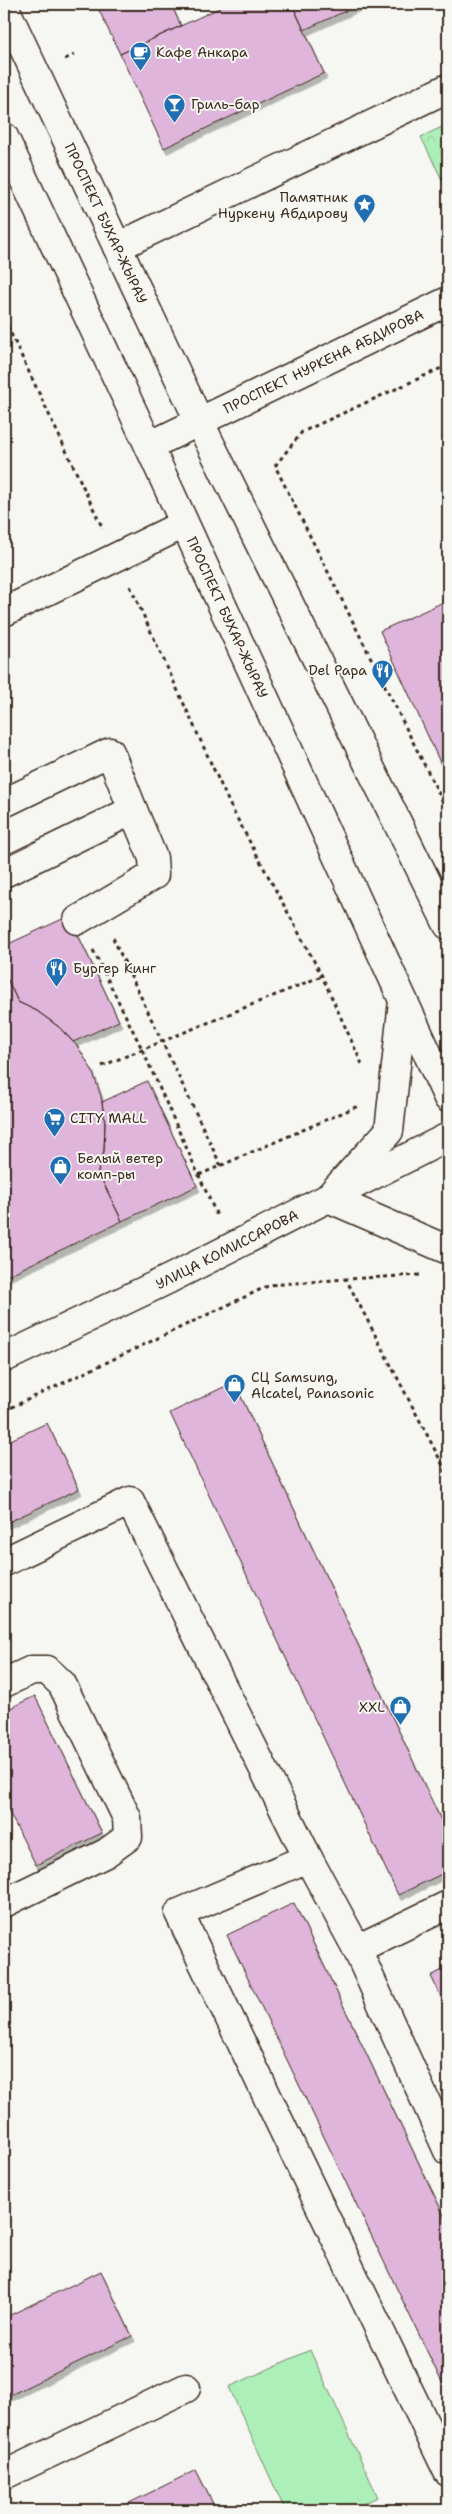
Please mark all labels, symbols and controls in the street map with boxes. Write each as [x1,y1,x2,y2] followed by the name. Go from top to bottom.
[128,40,152,71] cafe icon: Кафе Анкара
[156,43,248,61] place label: Кафе Анкара
[163,92,187,123] bar icon: Гриль-бар
[191,95,260,113] place label: Гриль-бар
[61,140,152,306] street label: ПРОСПЕКТ БУХАР-ЖЫРАУ
[218,188,349,222] place label: Памятник Нуркену Абдирову
[352,193,376,224] place icon: Памятник Нуркену Абдирову
[220,305,427,418] street label: ПРОСПЕКТ НУРКЕНА АБДИРОВА
[183,534,272,701] street label: ПРОСПЕКТ БУХАР-ЖЫРАУ
[371,658,395,689] restaurant icon: Del Papa
[308,661,367,679] place label: Del Papa
[45,956,69,987] restaurant icon: Бургер Кинг
[73,959,157,977] place label: Бургер Кинг
[42,1106,66,1137] supermarket icon: CITY MALL
[70,1109,147,1127] place label: CITY MALL
[77,1149,163,1183] place label: Белый ветер комп-ры
[49,1154,73,1185] shop icon: Белый ветер комп-ры
[153,1206,301,1293] street label: УЛИЦА КОМИССАРОВА
[251,1368,374,1402] place label: СЦ Samsung, Alcatel, Panasonic
[223,1373,247,1404] shop icon: СЦ Samsung, Alcatel, Panasonic
[389,1695,413,1726] shop icon: XXL
[359,1698,385,1716] place label: XXL

